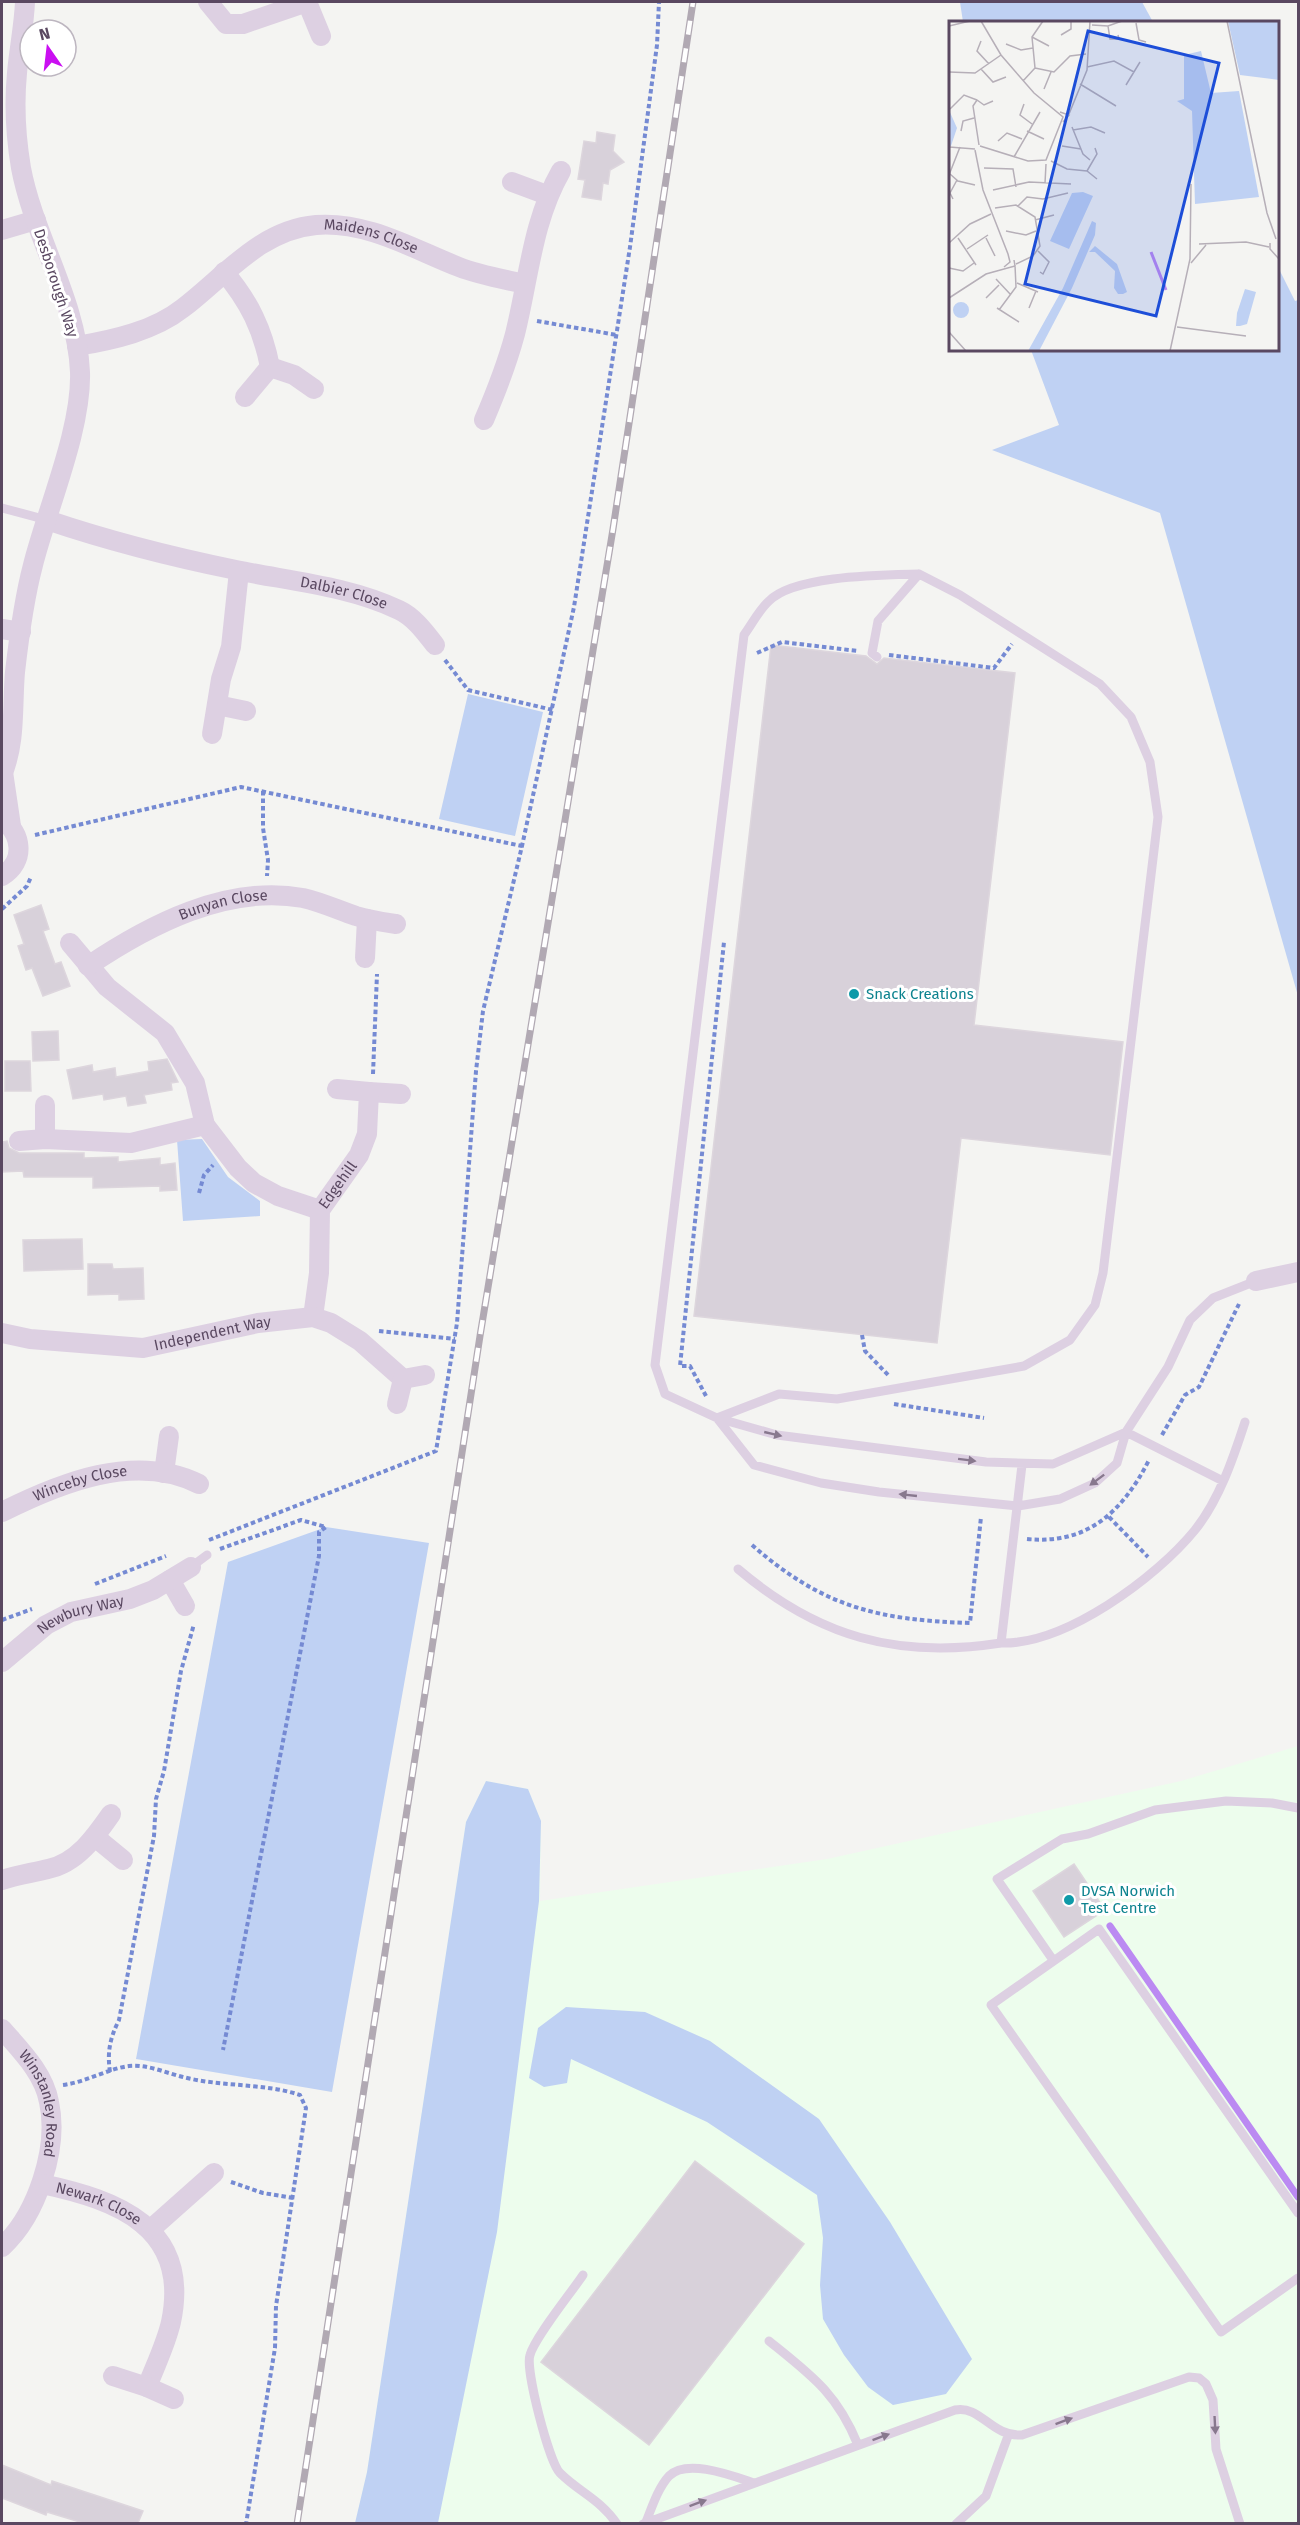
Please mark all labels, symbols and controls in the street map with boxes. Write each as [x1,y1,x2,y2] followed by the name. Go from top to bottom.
[18,18,78,78] north arrow
[949,21,1279,351] inset map
[37,23,52,44] text: N
[324,216,421,258] street label: Maidens Close
[30,226,82,340] street label: Desborough Way
[299,573,390,613] street label: Dalbier Close
[176,886,268,924] street label: Bunyan Close
[866,985,974,1003] place label: Snack Creations
[847,987,861,1001] marker: Snack Creations
[315,1157,361,1212] street label: Edgehill
[152,1313,272,1354] street label: Independent Way
[764,1429,783,1439] one-way arrow
[957,1455,976,1465] one-way arrow
[30,1462,128,1505] street label: Winceby Close
[1089,1474,1105,1486] one-way arrow
[898,1490,917,1500] one-way arrow
[33,1591,126,1638] street label: Newbury Way
[1081,1882,1175,1917] place label: DVSA Norwich Test Centre
[1062,1893,1076,1907] marker: DVSA Norwich Test Centre
[15,2046,60,2159] street label: Winstanley Road
[54,2178,145,2229] street label: Newark Close
[1055,2416,1073,2425] one-way arrow
[1210,2416,1219,2435] one-way arrow
[872,2431,890,2441] one-way arrow
[689,2498,707,2508] one-way arrow

